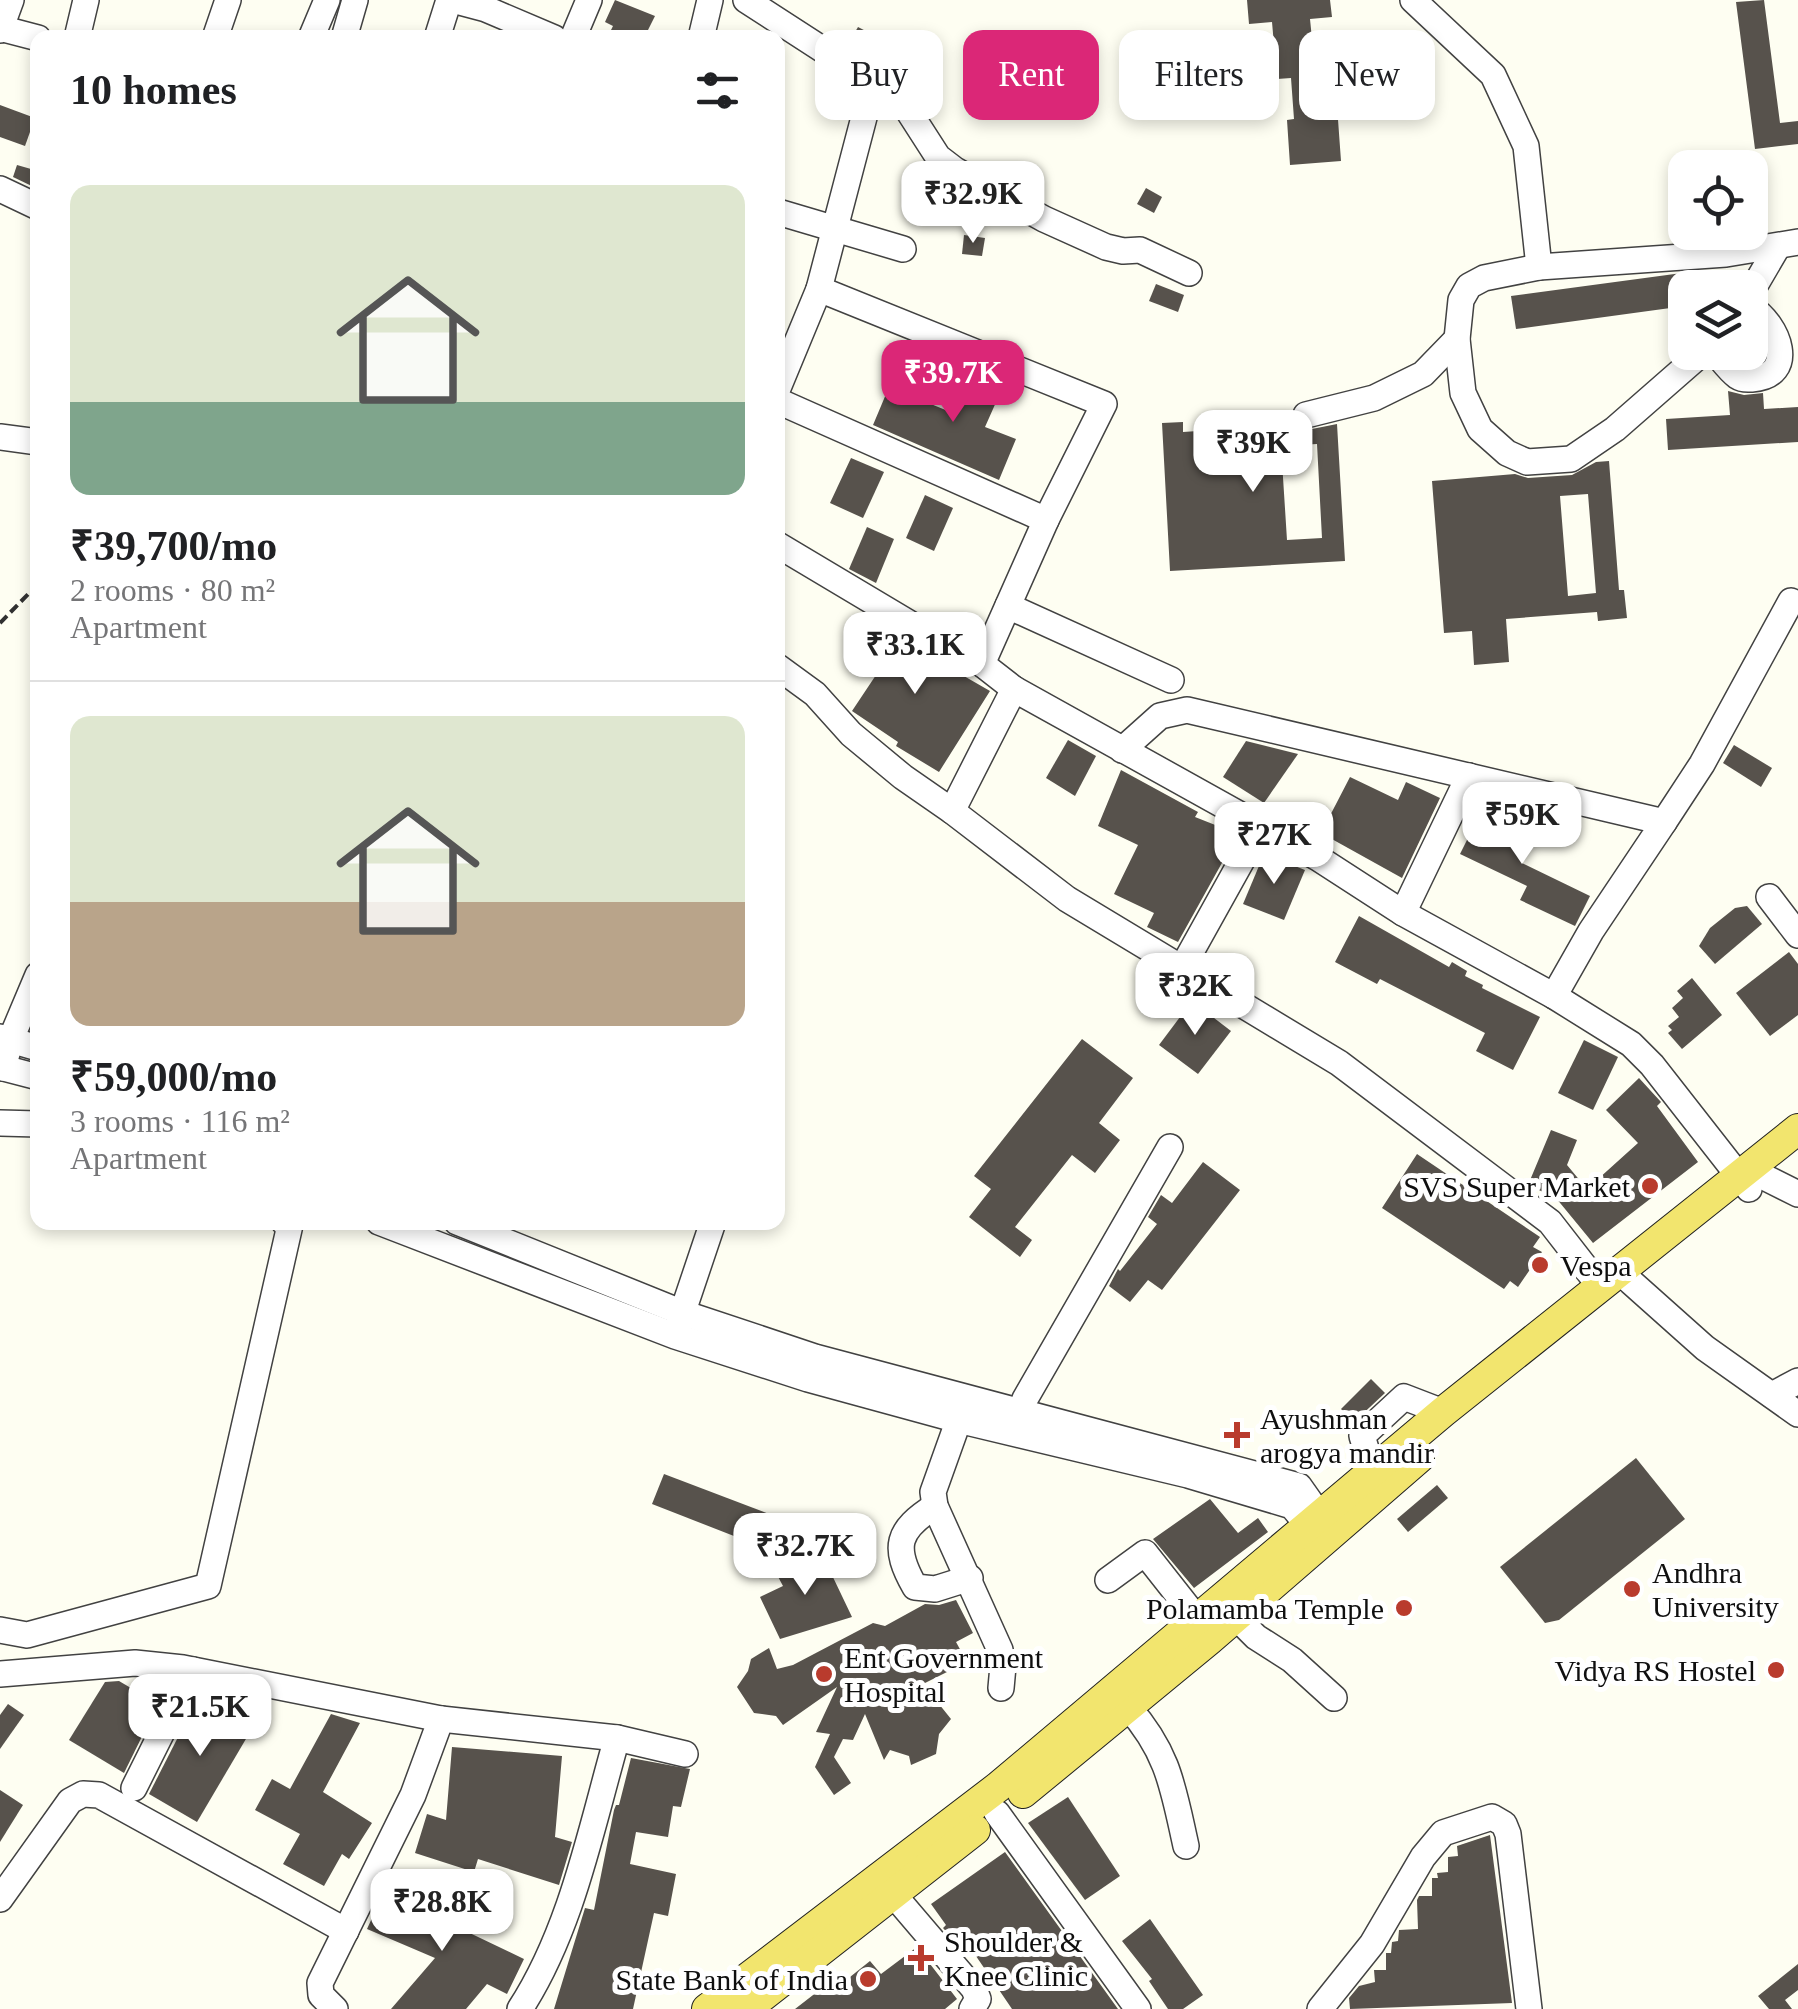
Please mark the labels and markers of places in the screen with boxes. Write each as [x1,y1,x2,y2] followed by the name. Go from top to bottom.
[892,161,1054,246] pin: ₹32.9K
[872,340,1034,425] pin: ₹39.7K
[1194,410,1312,495] pin: ₹39K
[834,612,996,697] pin: ₹33.1K
[1463,782,1581,867] pin: ₹59K
[1215,802,1333,887] pin: ₹27K
[1136,953,1254,1038] pin: ₹32K
[1403,1170,1631,1203] place label: SVS Super Market
[1639,1175,1661,1197] marker: SVS Super Market
[1560,1249,1632,1282] place label: Vespa
[1529,1254,1551,1276] marker: Vespa
[1260,1402,1434,1469] place label: Ayushman arogya mandir
[1224,1422,1250,1448] marker: Ayushman arogya mandir
[724,1513,886,1598] pin: ₹32.7K
[1652,1556,1779,1623] place label: Andhra University
[1621,1578,1643,1600] marker: Andhra University
[1146,1592,1384,1625] place label: Polamamba Temple
[1393,1597,1415,1619] marker: Polamamba Temple
[844,1641,1044,1708] place label: Ent Government Hospital
[1554,1654,1756,1687] place label: Vidya RS Hostel
[1765,1659,1787,1681] marker: Vidya RS Hostel
[813,1663,835,1685] marker: Ent Government Hospital
[119,1674,281,1759] pin: ₹21.5K
[361,1869,523,1954] pin: ₹28.8K
[944,1925,1088,1992] place label: Shoulder & Knee Clinic
[908,1945,934,1971] marker: Shoulder & Knee Clinic
[616,1963,848,1996] place label: State Bank of India
[857,1968,879,1990] marker: State Bank of India

